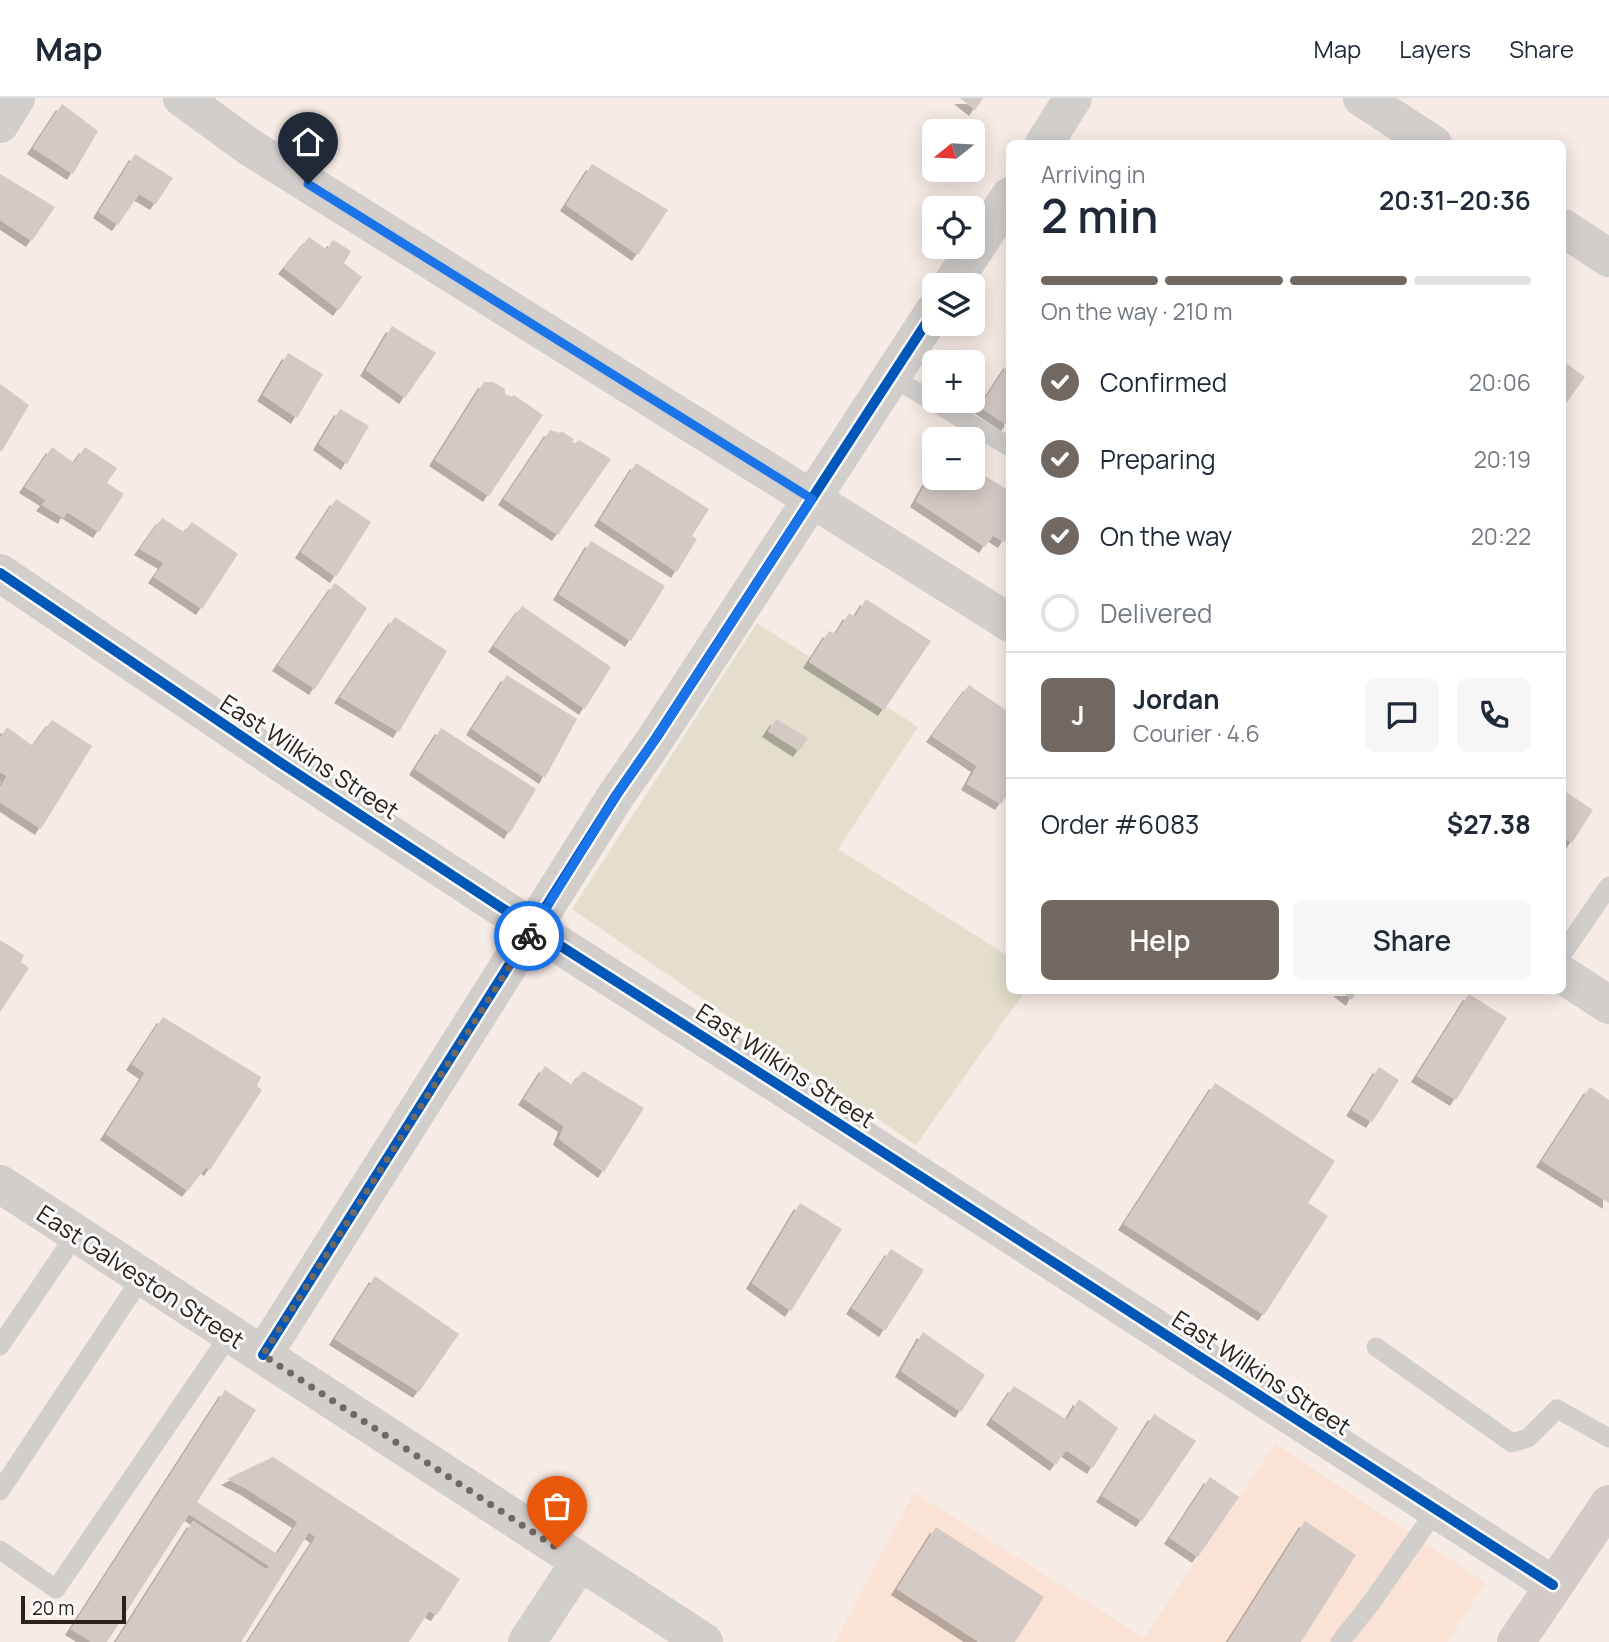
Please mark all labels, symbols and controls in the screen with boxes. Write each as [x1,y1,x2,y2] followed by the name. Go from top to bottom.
[35,26,103,71] text: Map
[1314,32,1361,65] text: Map
[1399,32,1471,65] text: Layers
[1509,32,1574,65] text: Share
[278,112,338,184] pin
[922,119,985,182] north arrow
[922,119,985,490] map controls
[289,123,327,161] icon: home
[1041,158,1146,190] text: Arriving in
[1379,182,1531,218] text: 20:31–20:36
[1041,184,1158,247] text: 2 min
[922,196,985,259] button: locate
[922,273,985,336] button: layers
[1041,295,1233,327] text: On the way · 210 m
[922,350,985,413] button: +
[1041,363,1079,401] icon: check
[1100,364,1227,400] text: Confirmed
[1469,366,1531,398] text: 20:06
[922,427,985,490] button: −
[1041,440,1079,478] icon: check
[1100,441,1216,477] text: Preparing
[1474,443,1531,475] text: 20:19
[1041,517,1079,555] icon: check
[1100,518,1232,554] text: On the way
[1471,520,1531,552] text: 20:22
[1100,595,1212,631] text: Delivered
[1365,678,1439,752] button: chat
[1457,678,1531,752] button: phone
[1133,681,1219,717] text: Jordan
[214,686,406,826] street label: East Wilkins Street
[1071,697,1085,733] text: J
[1133,717,1260,749] text: Courier · 4.6
[1041,806,1200,842] text: Order #6083
[1447,806,1531,842] text: $27.38
[1041,900,1279,980] button: Help
[1293,900,1531,980] button: Share
[494,901,564,971] courier
[510,917,548,955] icon: bike
[690,995,882,1135] street label: East Wilkins Street
[31,1197,251,1355] street label: East Galveston Street
[1166,1302,1358,1442] street label: East Wilkins Street
[527,1476,587,1548] pin
[538,1487,576,1525] icon: bag
[21,1593,126,1625] scale bar
[32,1595,74,1621] text: 20 m

